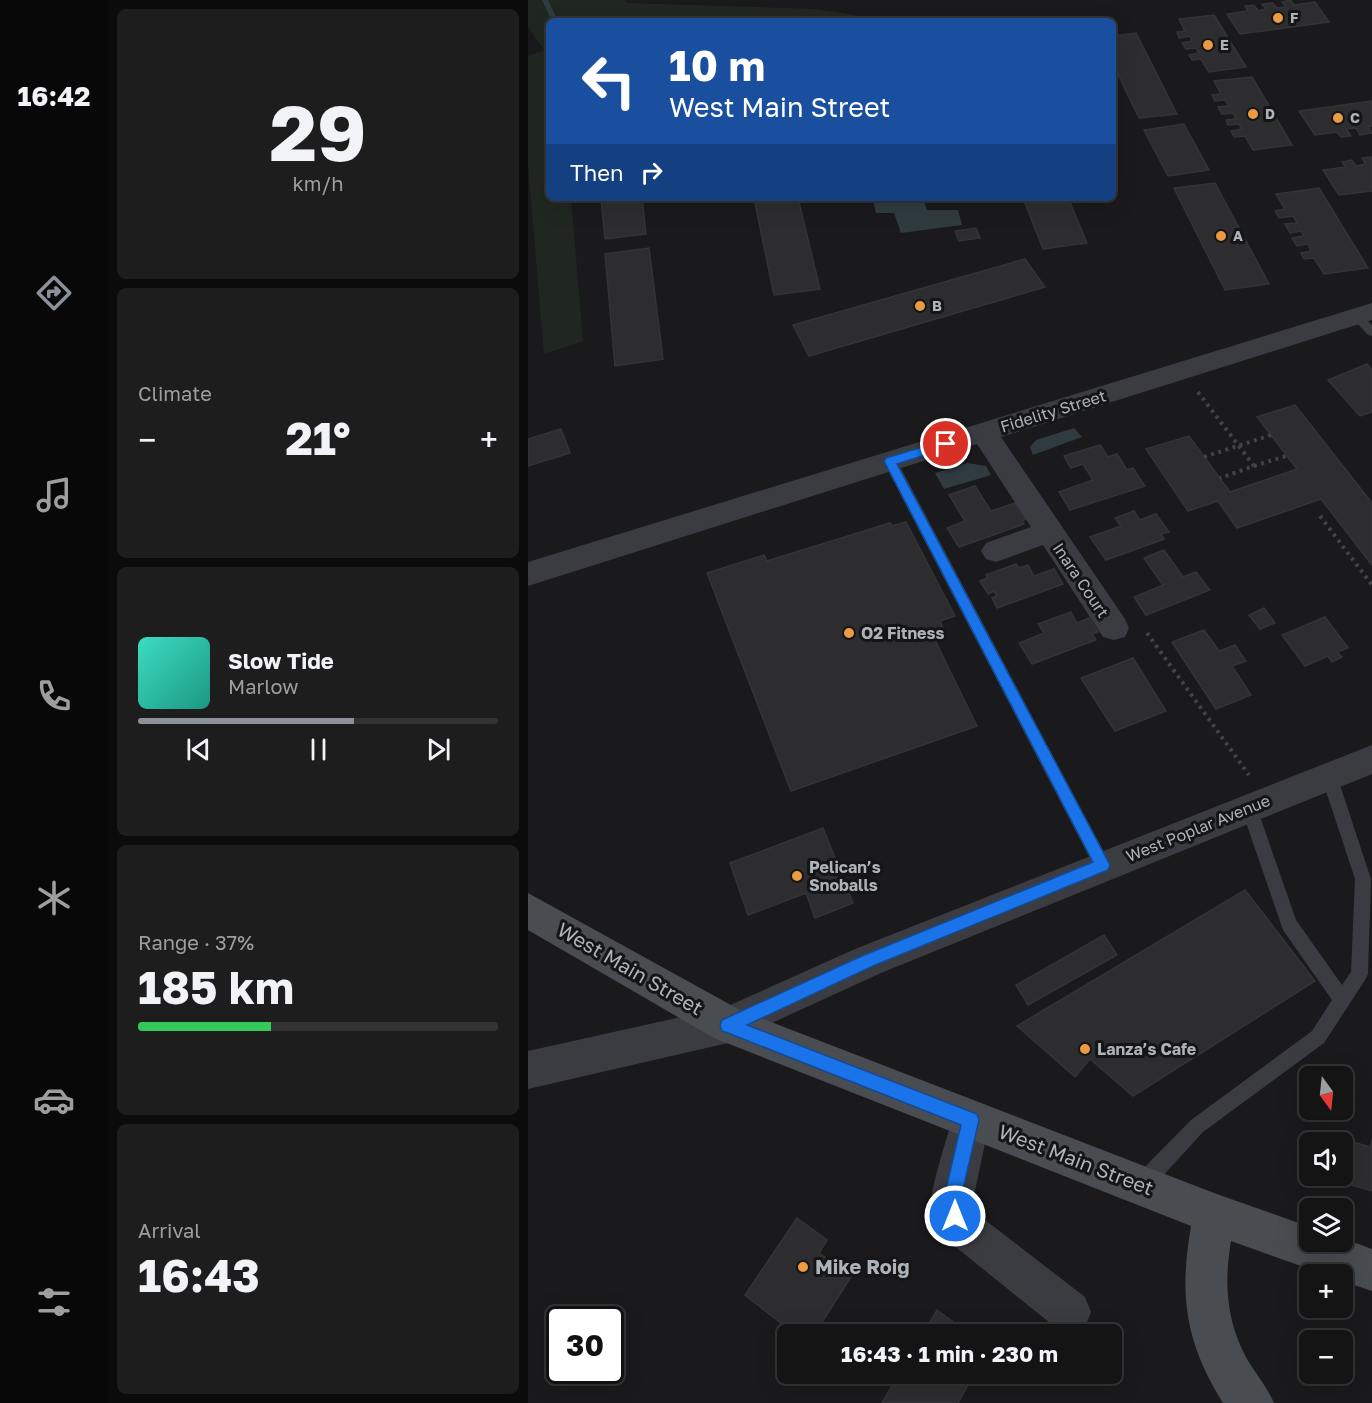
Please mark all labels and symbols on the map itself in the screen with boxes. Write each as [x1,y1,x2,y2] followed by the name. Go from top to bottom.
[1290,9,1298,26] place label: F
[1271,11,1285,25] marker: F
[1220,36,1229,53] place label: E
[1201,38,1215,52] marker: E
[1265,105,1275,122] place label: D
[1246,107,1260,121] marker: D
[1350,109,1360,126] place label: C
[1331,111,1345,125] marker: C
[1233,227,1243,244] place label: A
[1214,229,1228,243] marker: A
[932,297,942,314] place label: B
[913,299,927,313] marker: B
[998,385,1108,437] street label: Fidelity Street
[920,418,971,469] pin
[1049,539,1113,621] street label: Inara Court
[861,623,944,643] place label: O2 Fitness
[842,626,856,640] marker: O2 Fitness
[1123,790,1273,866] street label: West Poplar Avenue
[809,857,881,895] place label: Pelican’s Snoballs
[790,869,804,883] marker: Pelican’s Snoballs
[553,917,708,1020] street label: West Main Street
[1097,1039,1196,1059] place label: Lanza’s Cafe
[1078,1042,1092,1056] marker: Lanza’s Cafe
[1299,1066,1353,1120] north arrow
[996,1118,1157,1200] street label: West Main Street
[923,1184,987,1248] position arrow
[815,1254,910,1278] place label: Mike Roig
[796,1260,810,1274] marker: Mike Roig
[546,1306,624,1384] speed limit sign: 30

